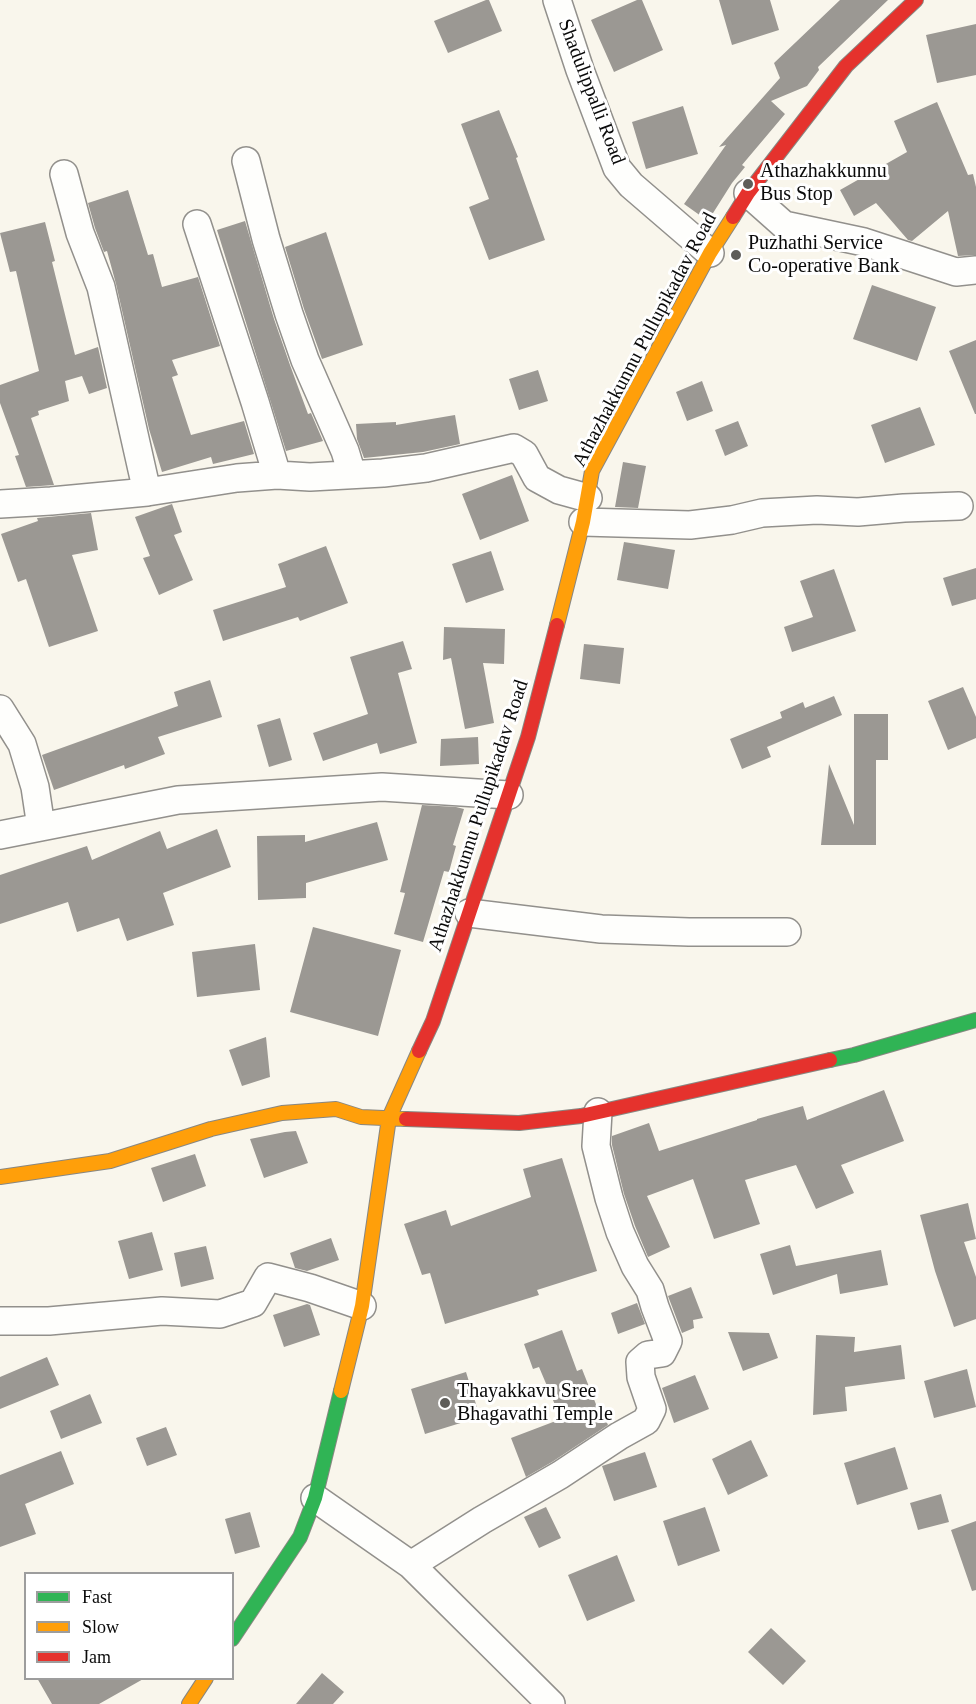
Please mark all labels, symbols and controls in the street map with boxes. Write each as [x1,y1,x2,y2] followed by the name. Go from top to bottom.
[552,16,630,168] street label: Shadulippalli Road
[760,160,887,207] place label: Athazhakkunnu Bus Stop
[741,177,755,191] marker: Athazhakkunnu Bus Stop
[568,209,722,471] street label: Athazhakkunnu Pullupikadav Road
[748,232,900,279] place label: Puzhathi Service Co-operative Bank
[729,248,743,262] marker: Puzhathi Service Co-operative Bank
[424,677,534,955] street label: Athazhakkunnu Pullupikadav Road
[457,1380,613,1427] place label: Thayakkavu Sree Bhagavathi Temple
[438,1396,452,1410] marker: Thayakkavu Sree Bhagavathi Temple
[24,1572,234,1680] legend
[82,1587,112,1607] text: Fast
[82,1617,119,1637] text: Slow
[82,1647,111,1667] text: Jam

